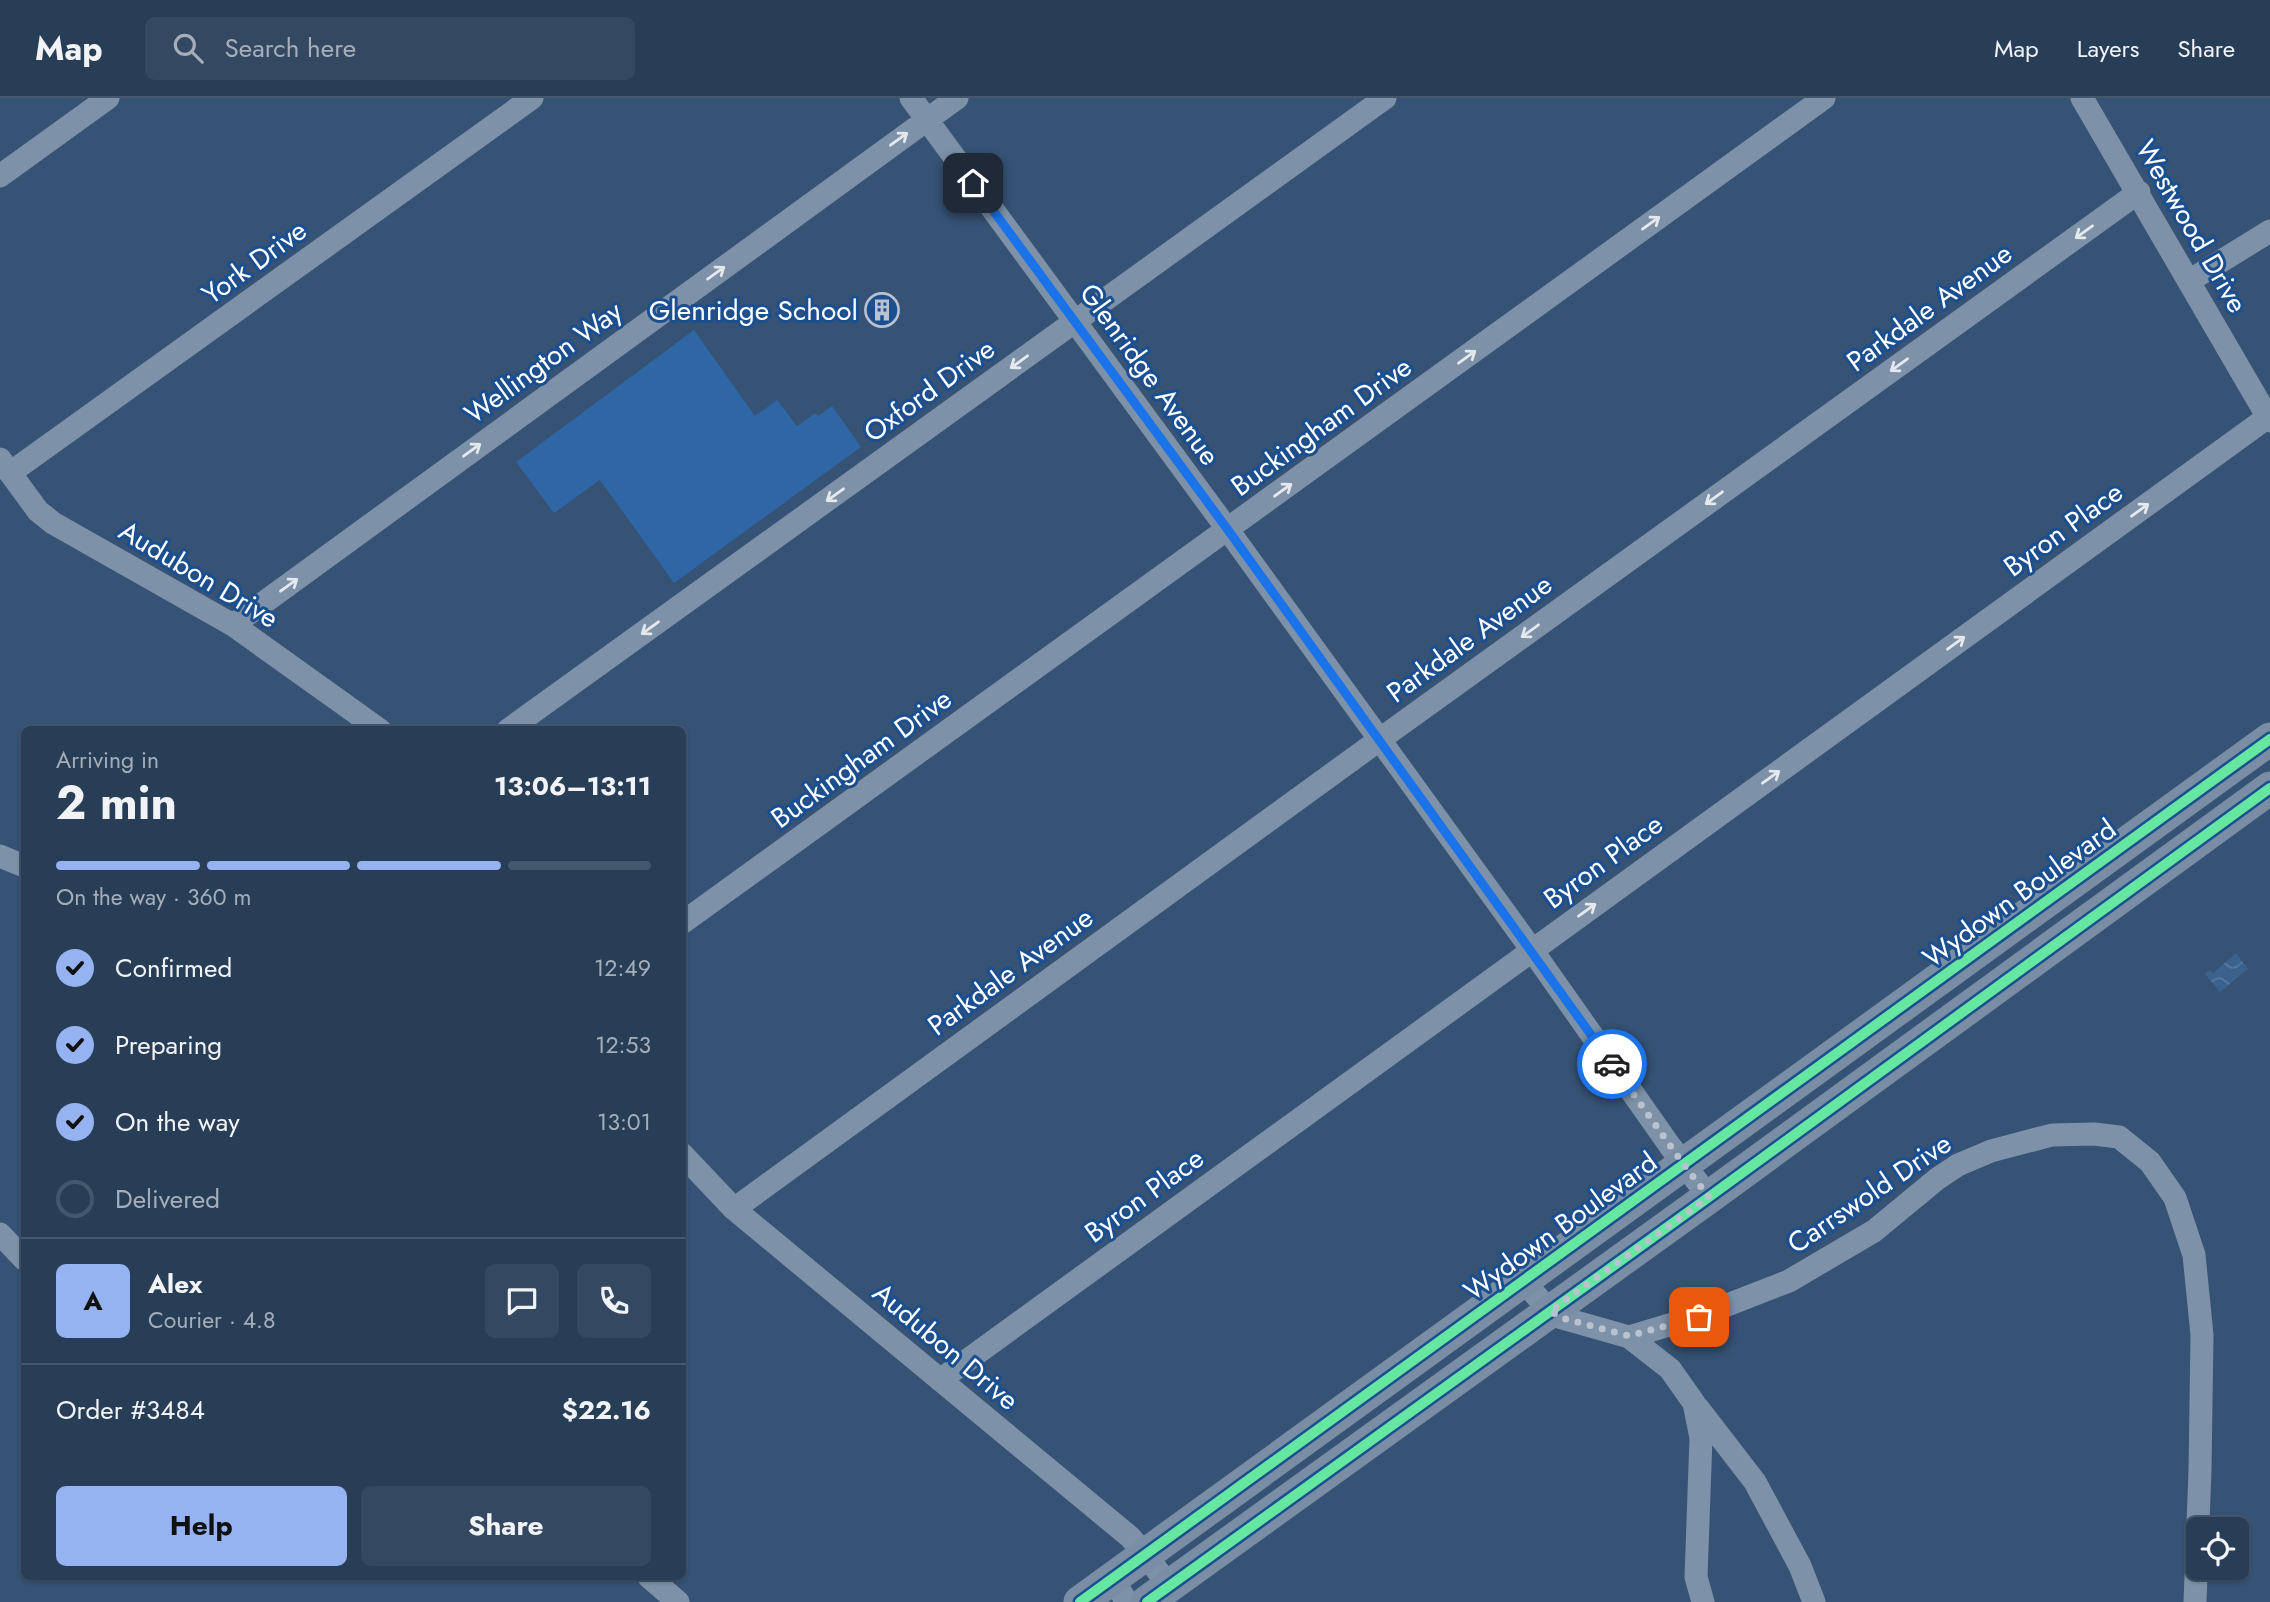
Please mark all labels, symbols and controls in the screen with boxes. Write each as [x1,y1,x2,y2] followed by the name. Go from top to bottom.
[145,17,635,80] search box
[35,25,103,72] text: Map
[169,29,207,67] icon: search
[225,29,356,67] text: Search here
[1994,31,2039,66] text: Map
[2077,31,2139,66] text: Layers
[2177,31,2235,66] text: Share
[889,132,908,146] one-way arrow
[2125,132,2258,320] street label: Westwood Drive
[943,153,1003,213] pin
[954,164,992,202] icon: home
[193,210,315,314] street label: York Drive
[1641,216,1660,230] one-way arrow
[2075,225,2094,239] one-way arrow
[1838,233,2021,382] street label: Parkdale Avenue
[706,266,725,281] one-way arrow
[1069,275,1230,474] street label: Glenridge Avenue
[649,290,858,331] place label: Glenridge School
[456,291,631,434] street label: Wellington Way
[863,291,901,329] building icon: Glenridge School
[855,329,1003,452] street label: Oxford Drive
[1222,347,1420,506] street label: Buckingham Drive
[1457,349,1476,364] one-way arrow
[1011,355,1029,370] one-way arrow
[1890,358,1909,372] one-way arrow
[462,443,481,458] one-way arrow
[1995,472,2131,587] street label: Byron Place
[1273,483,1292,498] one-way arrow
[826,488,845,502] one-way arrow
[1705,490,1724,505] one-way arrow
[2130,503,2149,517] one-way arrow
[111,511,286,638] street label: Audubon Drive
[1378,564,1561,713] street label: Parkdale Avenue
[279,577,297,592] one-way arrow
[641,621,660,635] one-way arrow
[1521,624,1540,638] one-way arrow
[1946,636,1965,651] one-way arrow
[762,679,960,838] street label: Buckingham Drive
[56,743,159,777] text: Arriving in
[494,767,651,805] text: 13:06–13:11
[1761,769,1780,784] one-way arrow
[56,770,177,836] text: 2 min
[1535,804,1671,919] street label: Byron Place
[1914,809,2125,978] street label: Wydown Boulevard
[56,880,251,914] text: On the way · 360 m
[919,897,1102,1046] street label: Parkdale Avenue
[1577,903,1596,917] one-way arrow
[56,949,94,987] icon: check
[115,949,232,987] text: Confirmed
[594,951,651,985] text: 12:49
[56,1026,94,1064] icon: check
[115,1026,222,1064] text: Preparing
[595,1028,651,1062] text: 12:53
[1577,1029,1647,1099] courier
[1593,1045,1631,1083] icon: car
[56,1103,94,1141] icon: check
[115,1103,240,1141] text: On the way
[597,1105,651,1139] text: 13:01
[1779,1123,1959,1264] street label: Carrswold Drive
[1076,1138,1212,1253] street label: Byron Place
[1455,1142,1666,1311] street label: Wydown Boulevard
[115,1180,220,1218] text: Delivered
[485,1264,559,1338] button: chat
[577,1264,651,1338] button: phone
[148,1265,202,1303] text: Alex
[864,1273,1028,1420] street label: Audubon Drive
[83,1282,103,1320] text: A
[1669,1287,1729,1347] pin
[1680,1298,1718,1336] icon: bag
[148,1303,276,1337] text: Courier · 4.8
[56,1391,205,1429] text: Order #3484
[562,1391,651,1429] text: $22.16
[56,1486,347,1566] button: Help
[361,1486,651,1566] button: Share
[2186,1517,2249,1580] map controls
[2186,1517,2249,1580] button: locate

